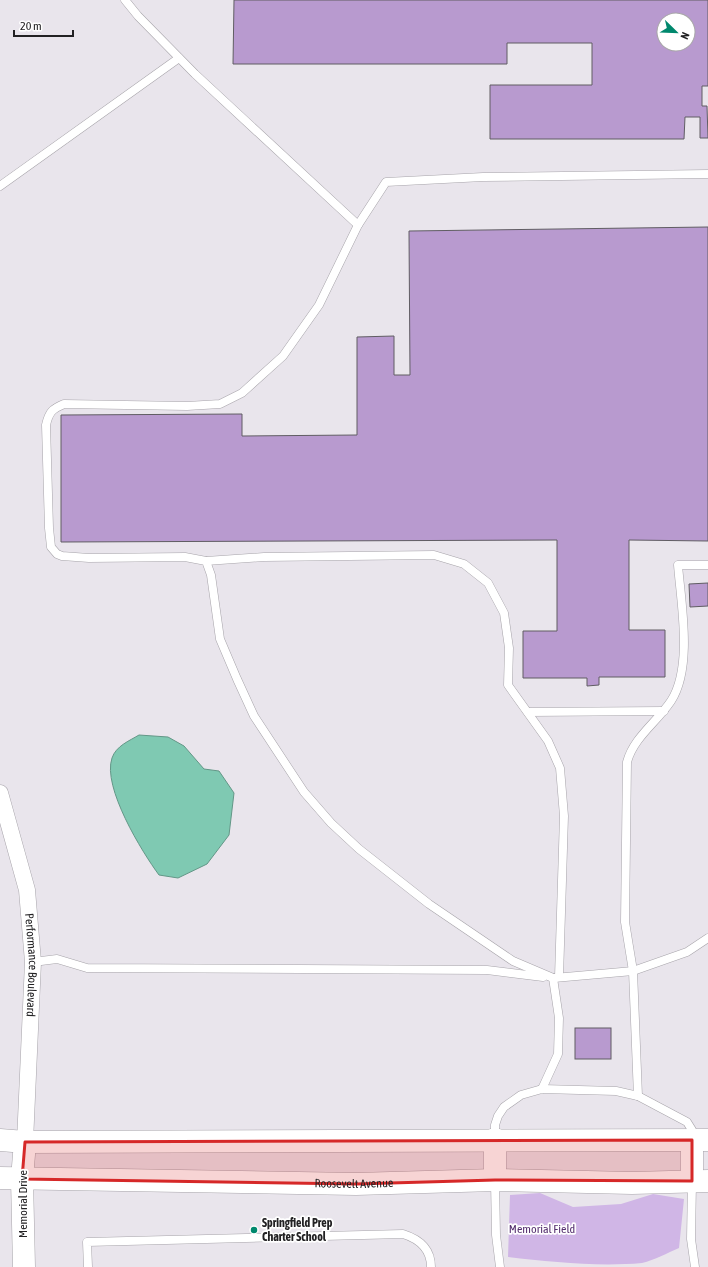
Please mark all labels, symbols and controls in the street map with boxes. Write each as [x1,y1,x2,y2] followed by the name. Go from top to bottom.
[14,12,73,38] scale bar
[656,12,696,52] north arrow
[20,19,42,33] text: 20 m
[678,31,692,41] text: N
[22,913,40,1017] street label: Performance Boulevard
[16,1170,30,1238] street label: Memorial Drive
[314,1176,393,1191] street label: Roosevelt Avenue
[262,1216,333,1244] place label: Springfield Prep Charter School
[509,1222,575,1236] park label: Memorial Field
[249,1225,259,1235] marker: Springfield Prep Charter School

